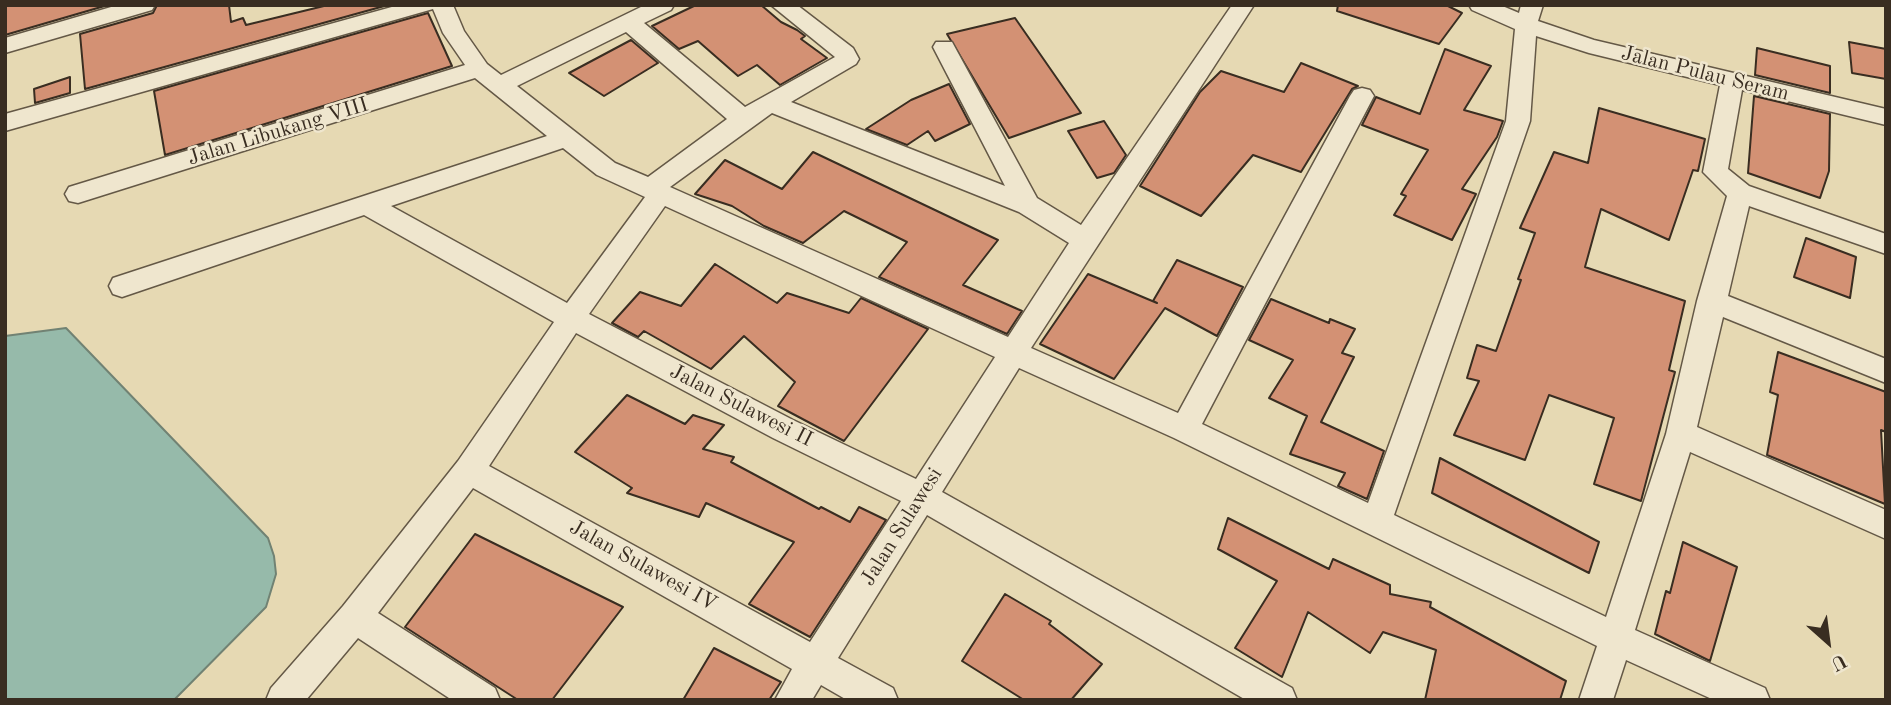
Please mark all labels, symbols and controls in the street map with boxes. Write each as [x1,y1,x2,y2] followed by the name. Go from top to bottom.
[1619,41,1791,107] street label: Jalan Pulau Seram
[185,93,371,171] street label: Jalan Libukang VIII
[665,359,817,453] street label: Jalan Sulawesi II
[856,463,948,591] street label: Jalan Sulawesi
[565,515,721,617] street label: Jalan Sulawesi IV
[1793,607,1863,677] north arrow
[1827,649,1849,673] text: U

